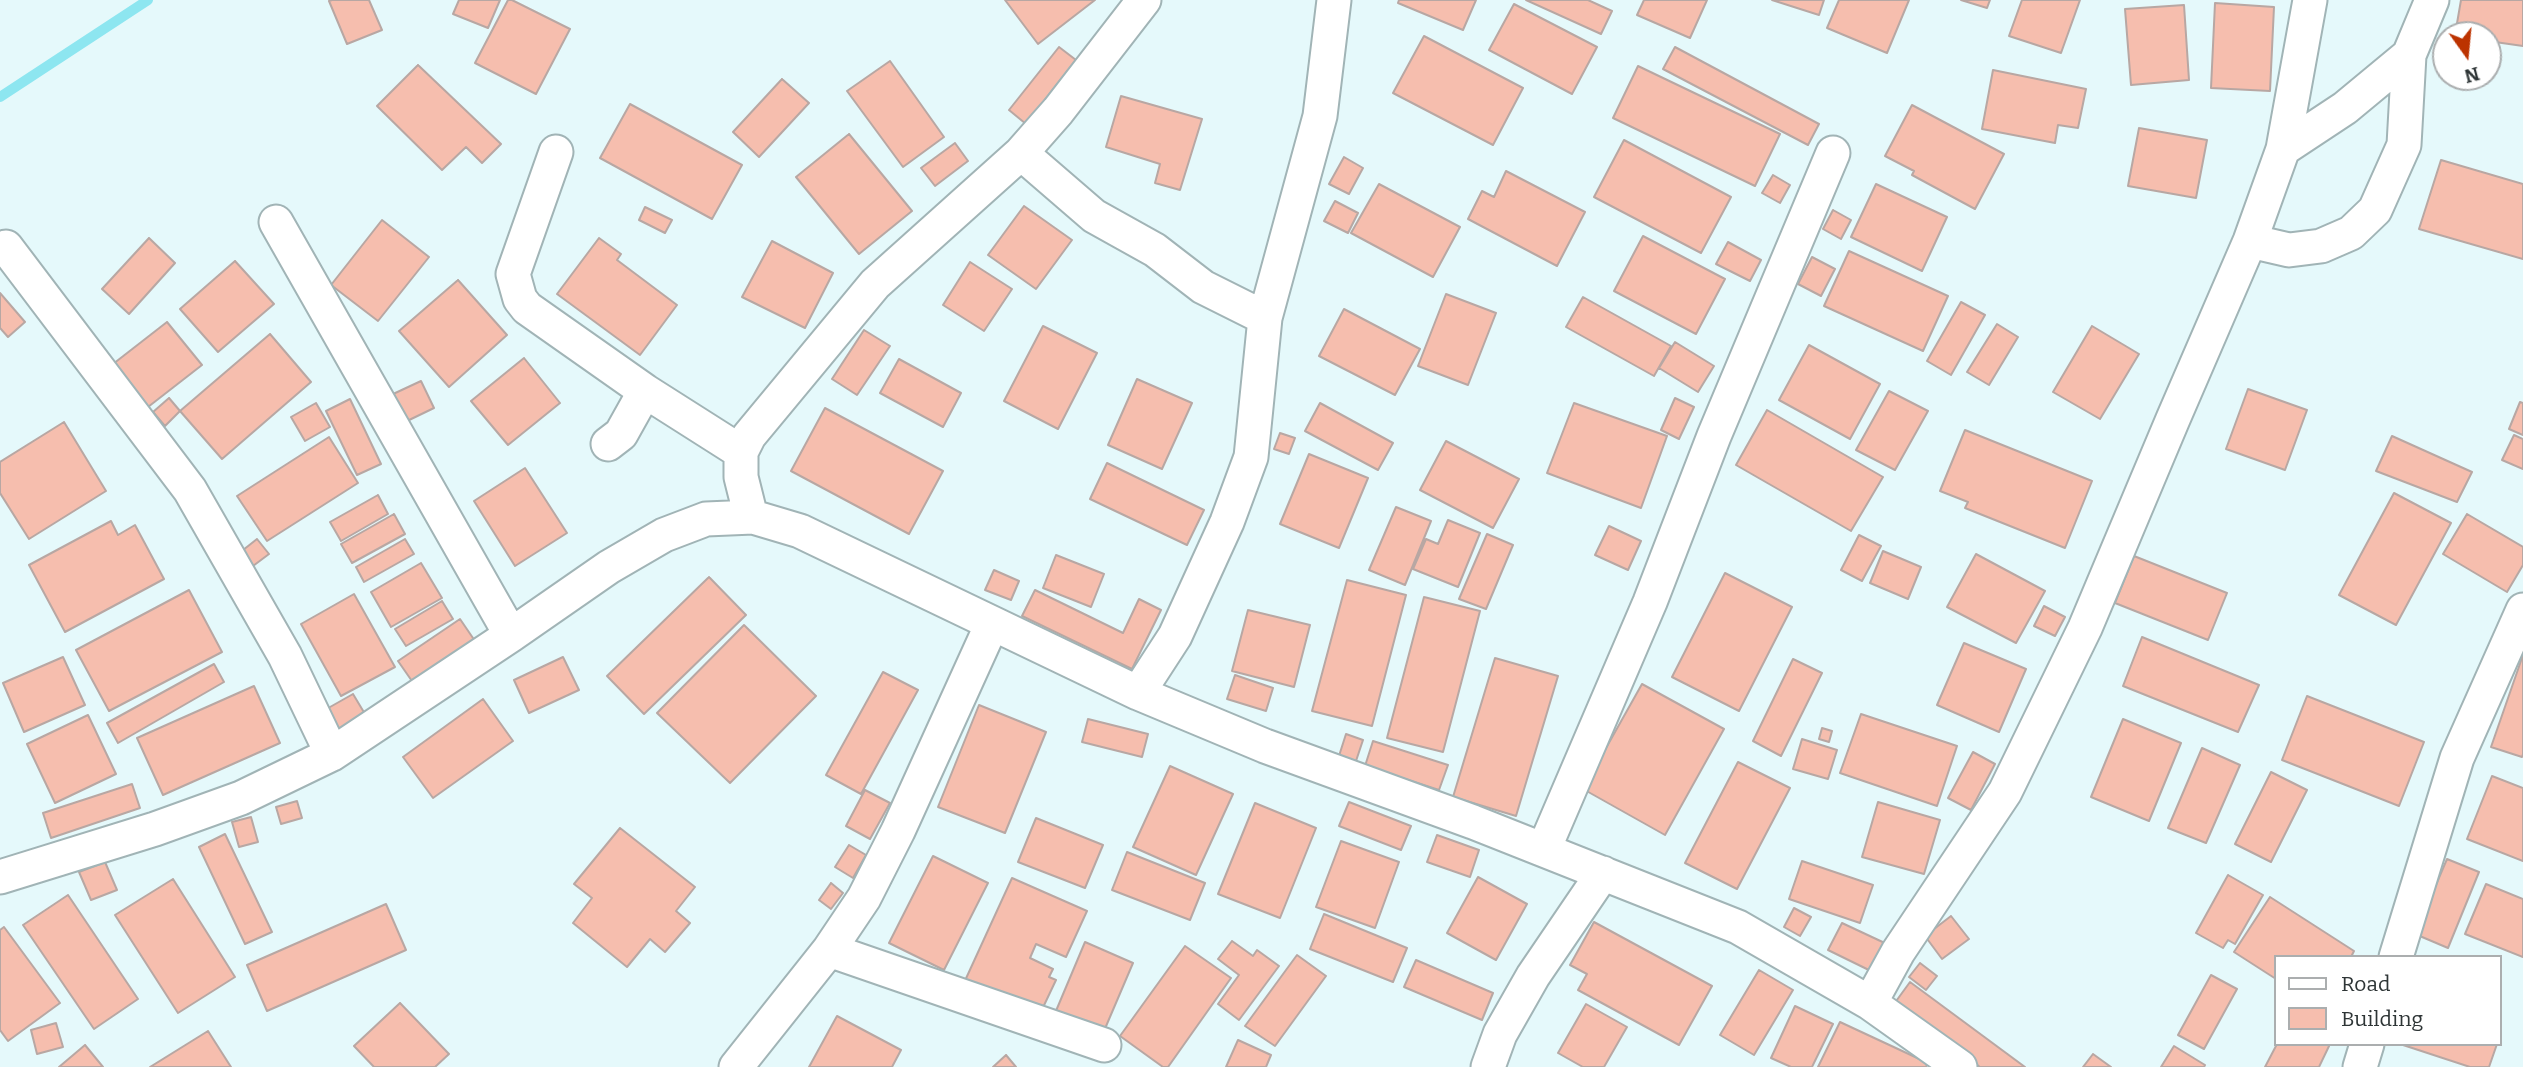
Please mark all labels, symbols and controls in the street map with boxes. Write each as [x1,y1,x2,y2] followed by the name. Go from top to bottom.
[2432,21,2502,91] north arrow
[2462,62,2482,88] text: N
[2274,955,2502,1046] legend
[2341,971,2390,997] text: Road
[2341,1006,2423,1032] text: Building

